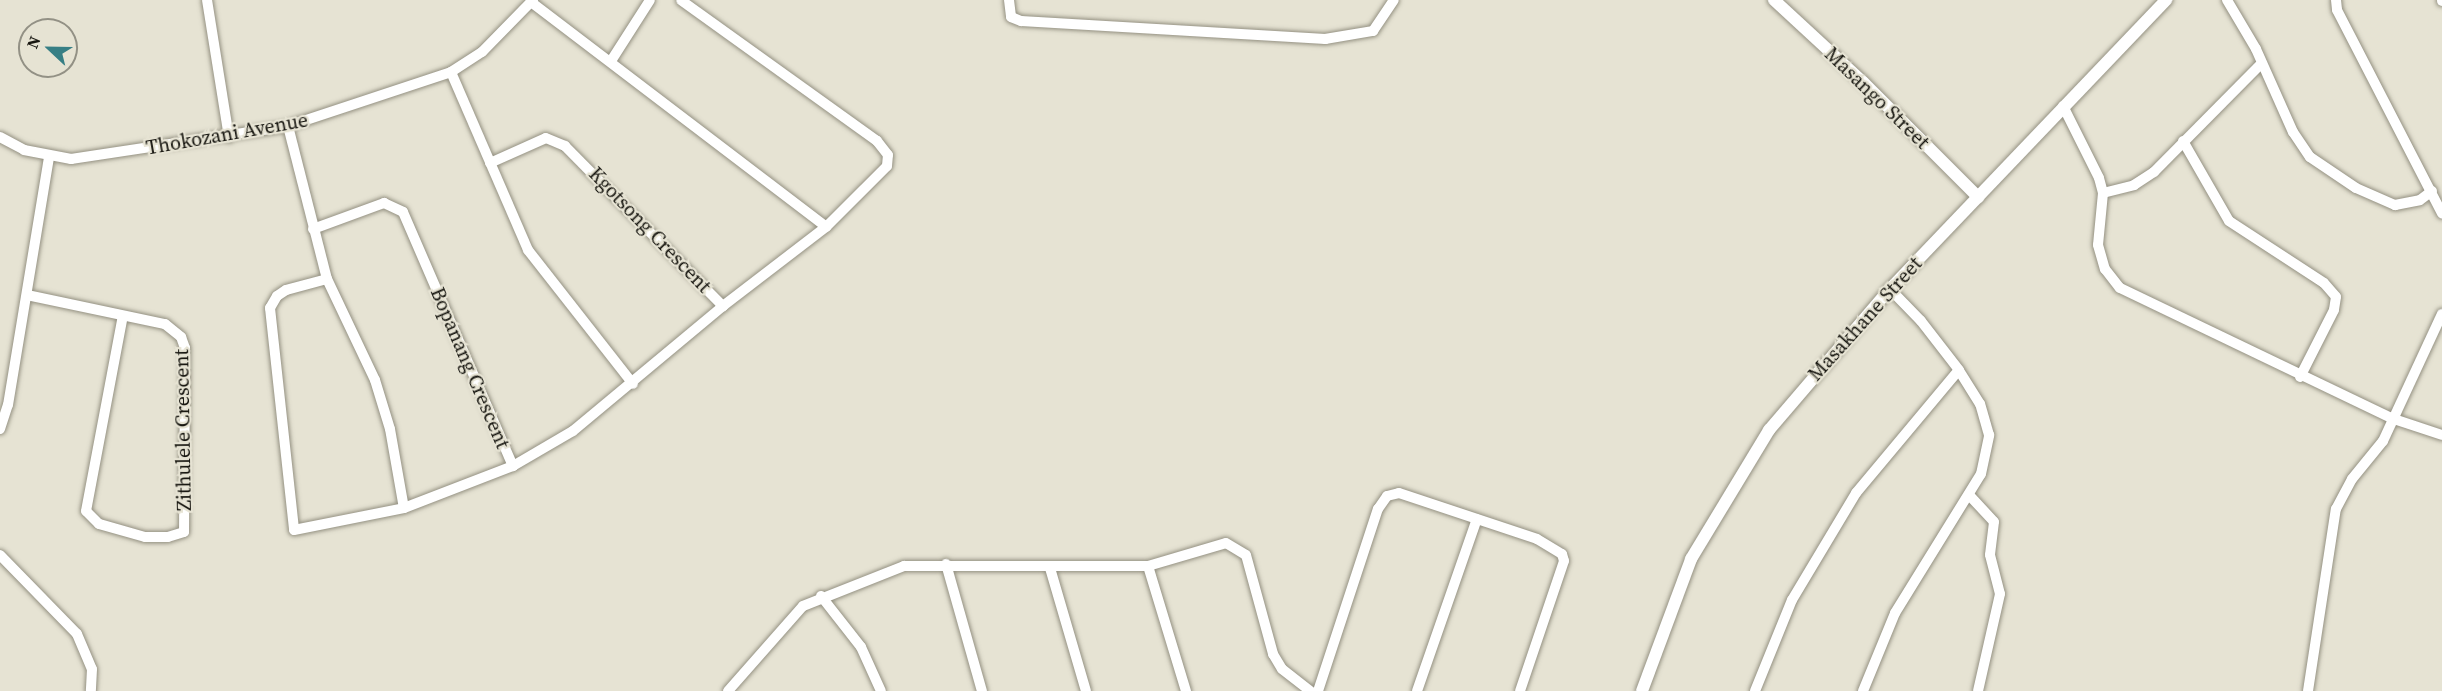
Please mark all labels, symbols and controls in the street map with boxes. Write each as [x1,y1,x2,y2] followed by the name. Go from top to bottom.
[18,18,78,78] north arrow
[21,32,46,52] text: N
[1820,42,1934,154] street label: Masango Street
[144,108,310,160] street label: Thokozani Avenue
[584,162,716,298] street label: Kgotsong Crescent
[1803,252,1927,386] street label: Masakhane Street
[425,284,515,452] street label: Bopanang Crescent
[170,349,196,511] street label: Zithulele Crescent

